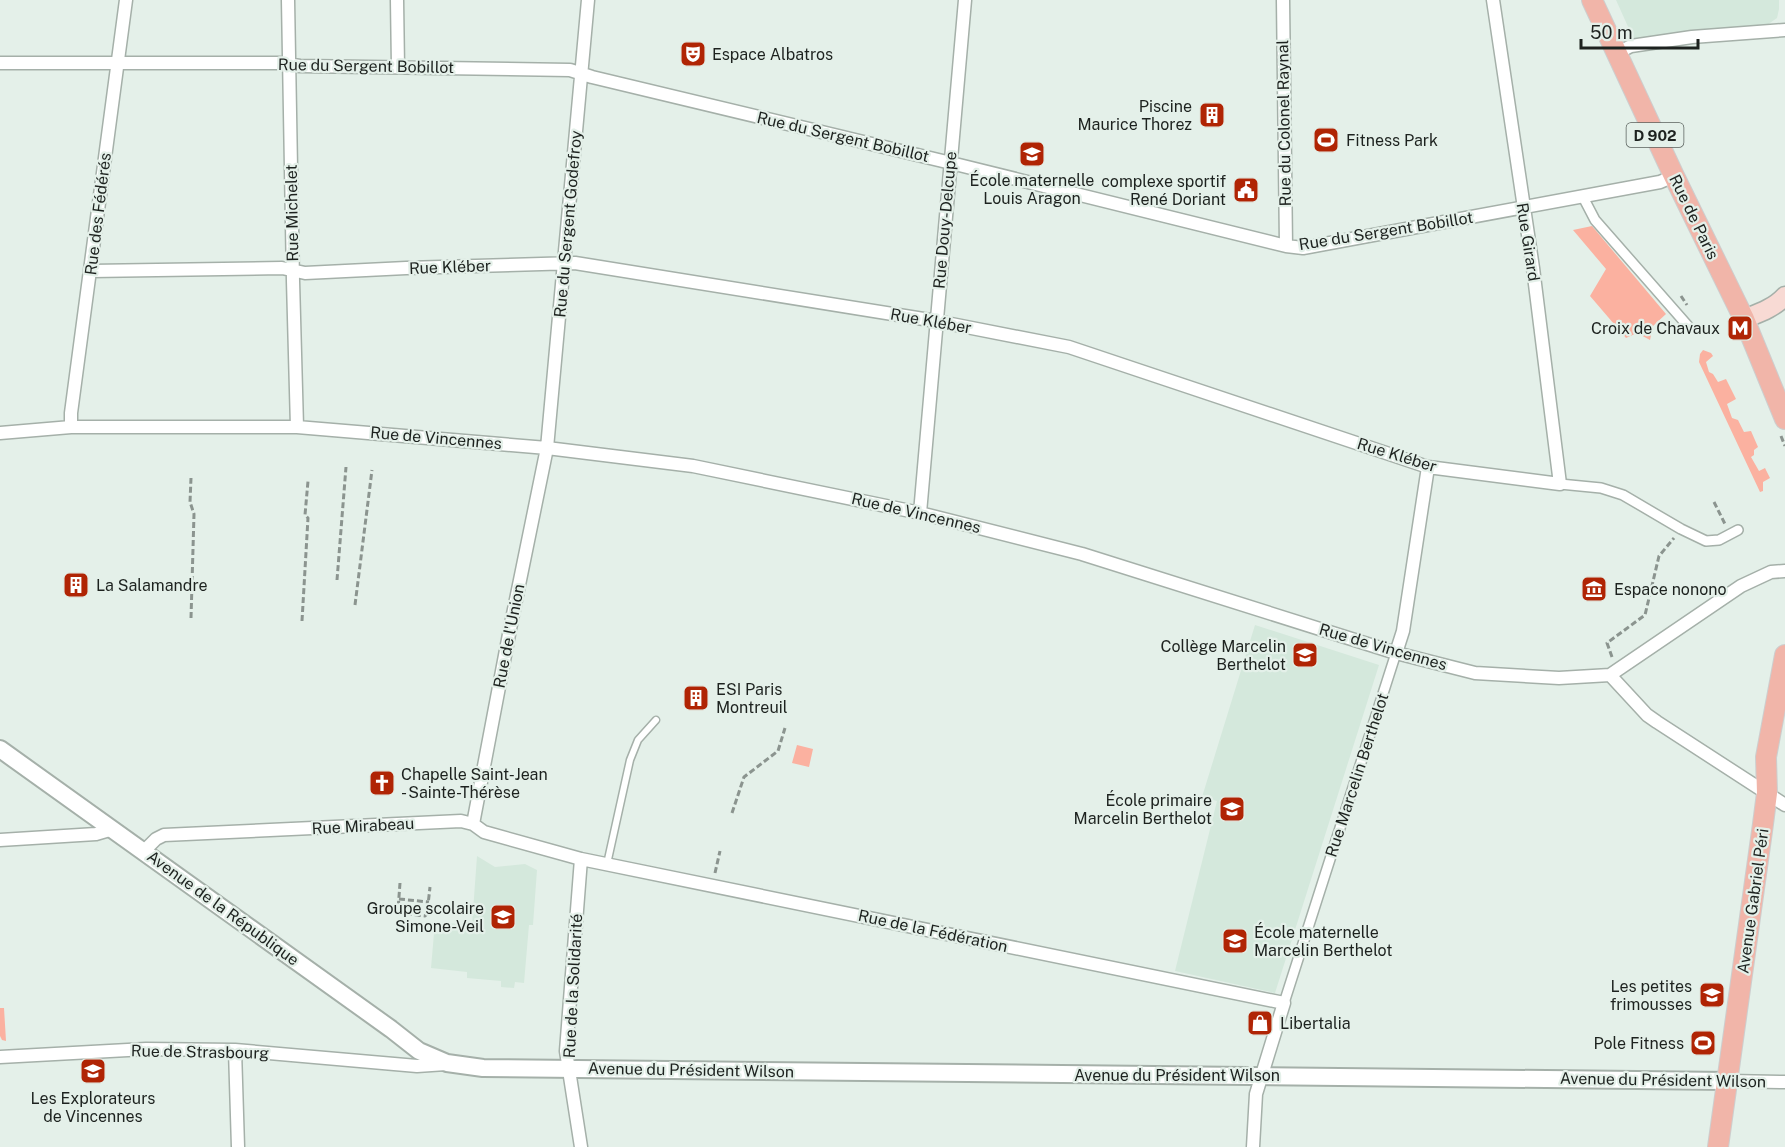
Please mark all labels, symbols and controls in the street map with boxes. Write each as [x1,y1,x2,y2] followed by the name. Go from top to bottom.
[1581,12,1698,50] scale bar
[1590,22,1633,43] text: 50 m
[678,39,708,69] theatre icon: Espace Albatros
[1273,39,1295,206] street label: Rue du Colonel Raynal
[712,45,833,64] place label: Espace Albatros
[278,55,454,77] street label: Rue du Sergent Bobillot
[1077,97,1192,134] place label: Piscine Maurice Thorez
[1197,100,1227,130] building icon: Piscine Maurice Thorez
[755,108,931,166] street label: Rue du Sergent Bobillot
[1626,123,1684,147] road number: D 902
[1311,125,1341,155] sports icon: Fitness Park
[550,129,586,318] street label: Rue du Sergent Godefroy
[1346,131,1438,150] place label: Fitness Park
[1017,139,1047,169] school or university icon: École maternelle Louis Aragon
[930,150,960,290] street label: Rue Douy-Delcupe
[81,152,115,276] street label: Rue des Fédérés
[282,164,302,262] street label: Rue Michelet
[970,170,1094,208] place label: École maternelle Louis Aragon
[1665,171,1723,263] street label: Rue de Paris
[1101,172,1226,209] place label: complexe sportif René Doriant
[1231,175,1261,205] public building icon: complexe sportif René Doriant
[1512,201,1544,283] street label: Rue Girard
[1297,208,1475,254] street label: Rue du Sergent Bobillot
[409,256,491,278] street label: Rue Kléber
[889,305,973,337] street label: Rue Kléber
[1725,313,1755,343] metro station icon: Croix de Chavaux
[1591,319,1720,338] place label: Croix de Chavaux
[369,423,503,453] street label: Rue de Vincennes
[1355,434,1439,476] street label: Rue Kléber
[850,489,982,537] street label: Rue de Vincennes
[61,570,91,600] building icon: La Salamandre
[1579,574,1609,604] museum icon: Espace nonono
[96,576,208,595] place label: La Salamandre
[1614,580,1726,599] place label: Espace nonono
[490,582,528,690] street label: Rue de l'Union
[1317,620,1449,674] street label: Rue de Vincennes
[1160,637,1286,674] place label: Collège Marcelin Berthelot
[1290,640,1320,670] school or university icon: Collège Marcelin Berthelot
[716,680,788,717] place label: ESI Paris Montreuil
[681,683,711,713] building icon: ESI Paris Montreuil
[1321,691,1393,859] street label: Rue Marcelin Berthelot
[401,765,548,802] place label: Chapelle Saint-Jean - Sainte-Thérèse
[367,768,397,798] church icon: Chapelle Saint-Jean - Sainte-Thérèse
[1074,790,1212,828] place label: École primaire Marcelin Berthelot
[1217,794,1247,824] school or university icon: École primaire Marcelin Berthelot
[311,814,415,838] street label: Rue Mirabeau
[1733,827,1773,975] street label: Avenue Gabriel Péri
[143,847,303,969] street label: Avenue de la République
[367,899,484,936] place label: Groupe scolaire Simone-Veil
[488,902,518,932] school or university icon: Groupe scolaire Simone-Veil
[856,906,1010,956] street label: Rue de la Fédération
[560,913,586,1059] street label: Rue de la Solidarité
[1254,922,1392,960] place label: École maternelle Marcelin Berthelot
[1220,926,1250,956] school or university icon: École maternelle Marcelin Berthelot
[1610,977,1692,1014] place label: Les petites frimousses
[1697,980,1727,1010] school or university icon: Les petites frimousses
[1245,1008,1275,1038] shop icon: Libertalia
[1280,1014,1351,1033] place label: Libertalia
[1688,1028,1718,1058] sports icon: Pole Fitness
[1594,1034,1684,1053] place label: Pole Fitness
[131,1041,269,1063] street label: Rue de Strasbourg
[78,1056,108,1086] school or university icon: Les Explorateurs de Vincennes
[588,1059,794,1081] street label: Avenue du Président Wilson
[1074,1066,1280,1085] street label: Avenue du Président Wilson
[1560,1069,1766,1091] street label: Avenue du Président Wilson
[31,1089,155,1126] place label: Les Explorateurs de Vincennes

